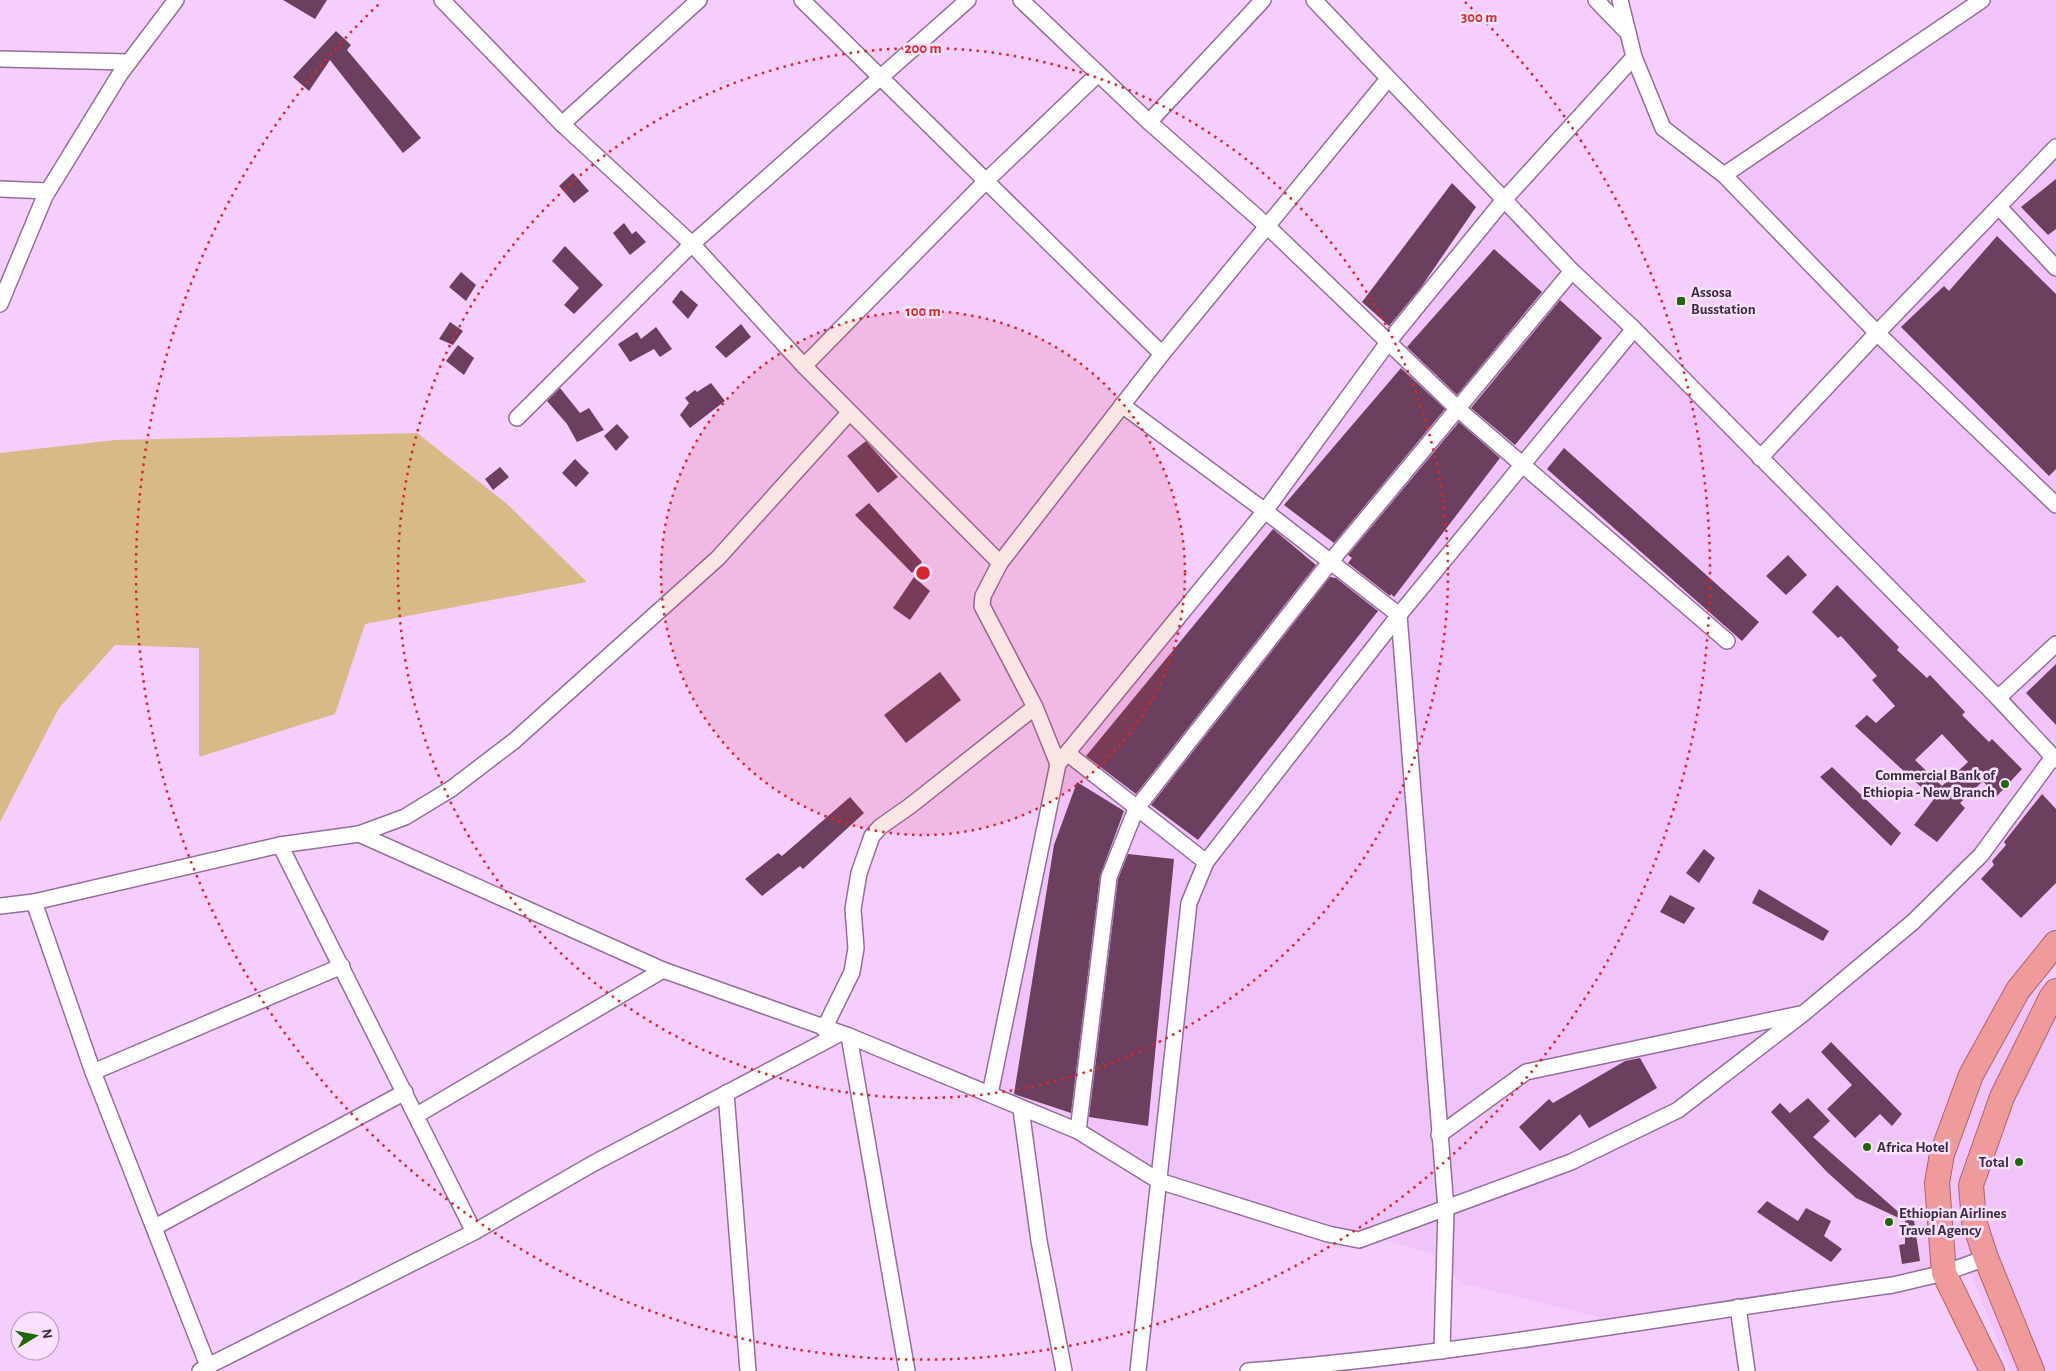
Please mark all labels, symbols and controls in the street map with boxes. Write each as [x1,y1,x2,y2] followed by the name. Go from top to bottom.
[1461,10,1497,25] text: 300 m
[904,41,942,56] text: 200 m
[1691,285,1756,317] place label: Assosa Busstation
[1675,295,1687,307] marker: Assosa Busstation
[905,304,941,319] text: 100 m
[914,564,932,582] centre of rings
[1863,768,1996,800] place label: Commercial Bank of Ethiopia - New Branch
[1999,778,2011,790] marker: Commercial Bank of Ethiopia - New Branch
[1877,1140,1949,1155] place label: Africa Hotel
[1861,1141,1873,1153] marker: Africa Hotel
[1979,1155,2009,1170] place label: Total
[2013,1156,2025,1168] marker: Total
[1899,1206,2007,1238] place label: Ethiopian Airlines Travel Agency
[1883,1216,1895,1228] marker: Ethiopian Airlines Travel Agency
[10,1311,60,1361] north arrow
[39,1328,55,1340] text: N

